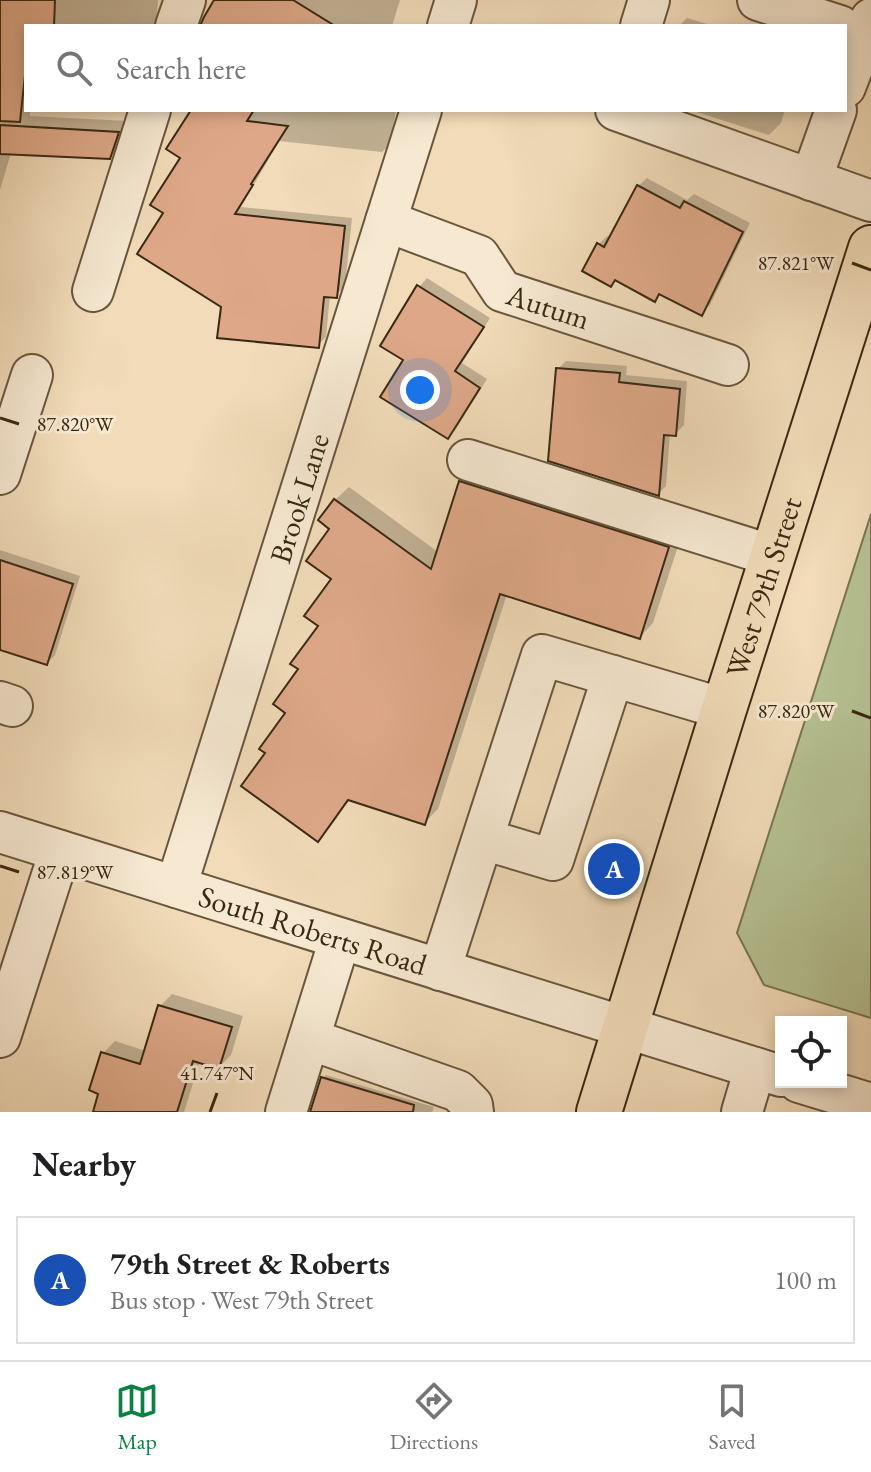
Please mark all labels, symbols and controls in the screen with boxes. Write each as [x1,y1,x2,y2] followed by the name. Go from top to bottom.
[24,24,847,112] search box
[52,46,96,90] icon: search
[116,49,246,88] text: Search here
[758,250,835,276] text: 87.821°W
[501,274,595,338] street label: Autum
[400,370,440,410] your location
[37,411,114,437] text: 87.820°W
[260,428,337,568] street label: Brook Lane
[716,491,810,682] street label: West 79th Street
[758,698,835,724] text: 87.820°W
[588,839,640,899] pin: A
[37,859,114,885] text: 87.819°W
[194,876,433,984] street label: South Roberts Road
[775,1016,847,1088] map controls
[775,1016,847,1088] button: locate
[180,1060,254,1086] text: 41.747°N
[32,1142,136,1186] text: Nearby
[110,1244,390,1283] text: 79th Street & Roberts
[51,1263,69,1297] text: A
[774,1263,837,1297] text: 100 m
[110,1283,373,1317] text: Bus stop · West 79th Street
[115,1379,159,1456] tab: Map
[390,1379,478,1456] tab: Directions
[709,1379,756,1456] tab: Saved

